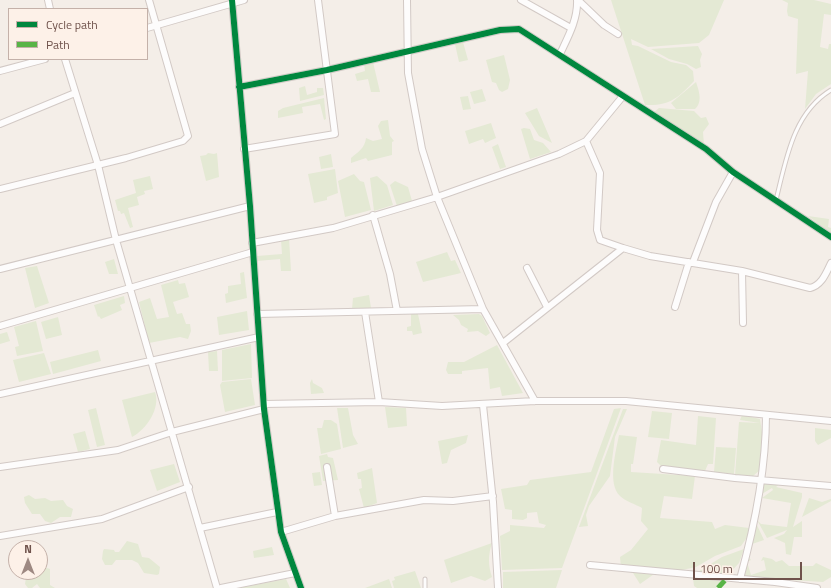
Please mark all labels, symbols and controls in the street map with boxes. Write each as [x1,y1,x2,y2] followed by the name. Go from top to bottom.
[8,8,148,60] legend
[46,15,98,34] text: Cycle path
[46,35,70,54] text: Path
[8,540,48,580] north arrow
[24,541,32,557] text: N
[695,554,804,580] scale bar
[700,559,733,578] text: 100 m

